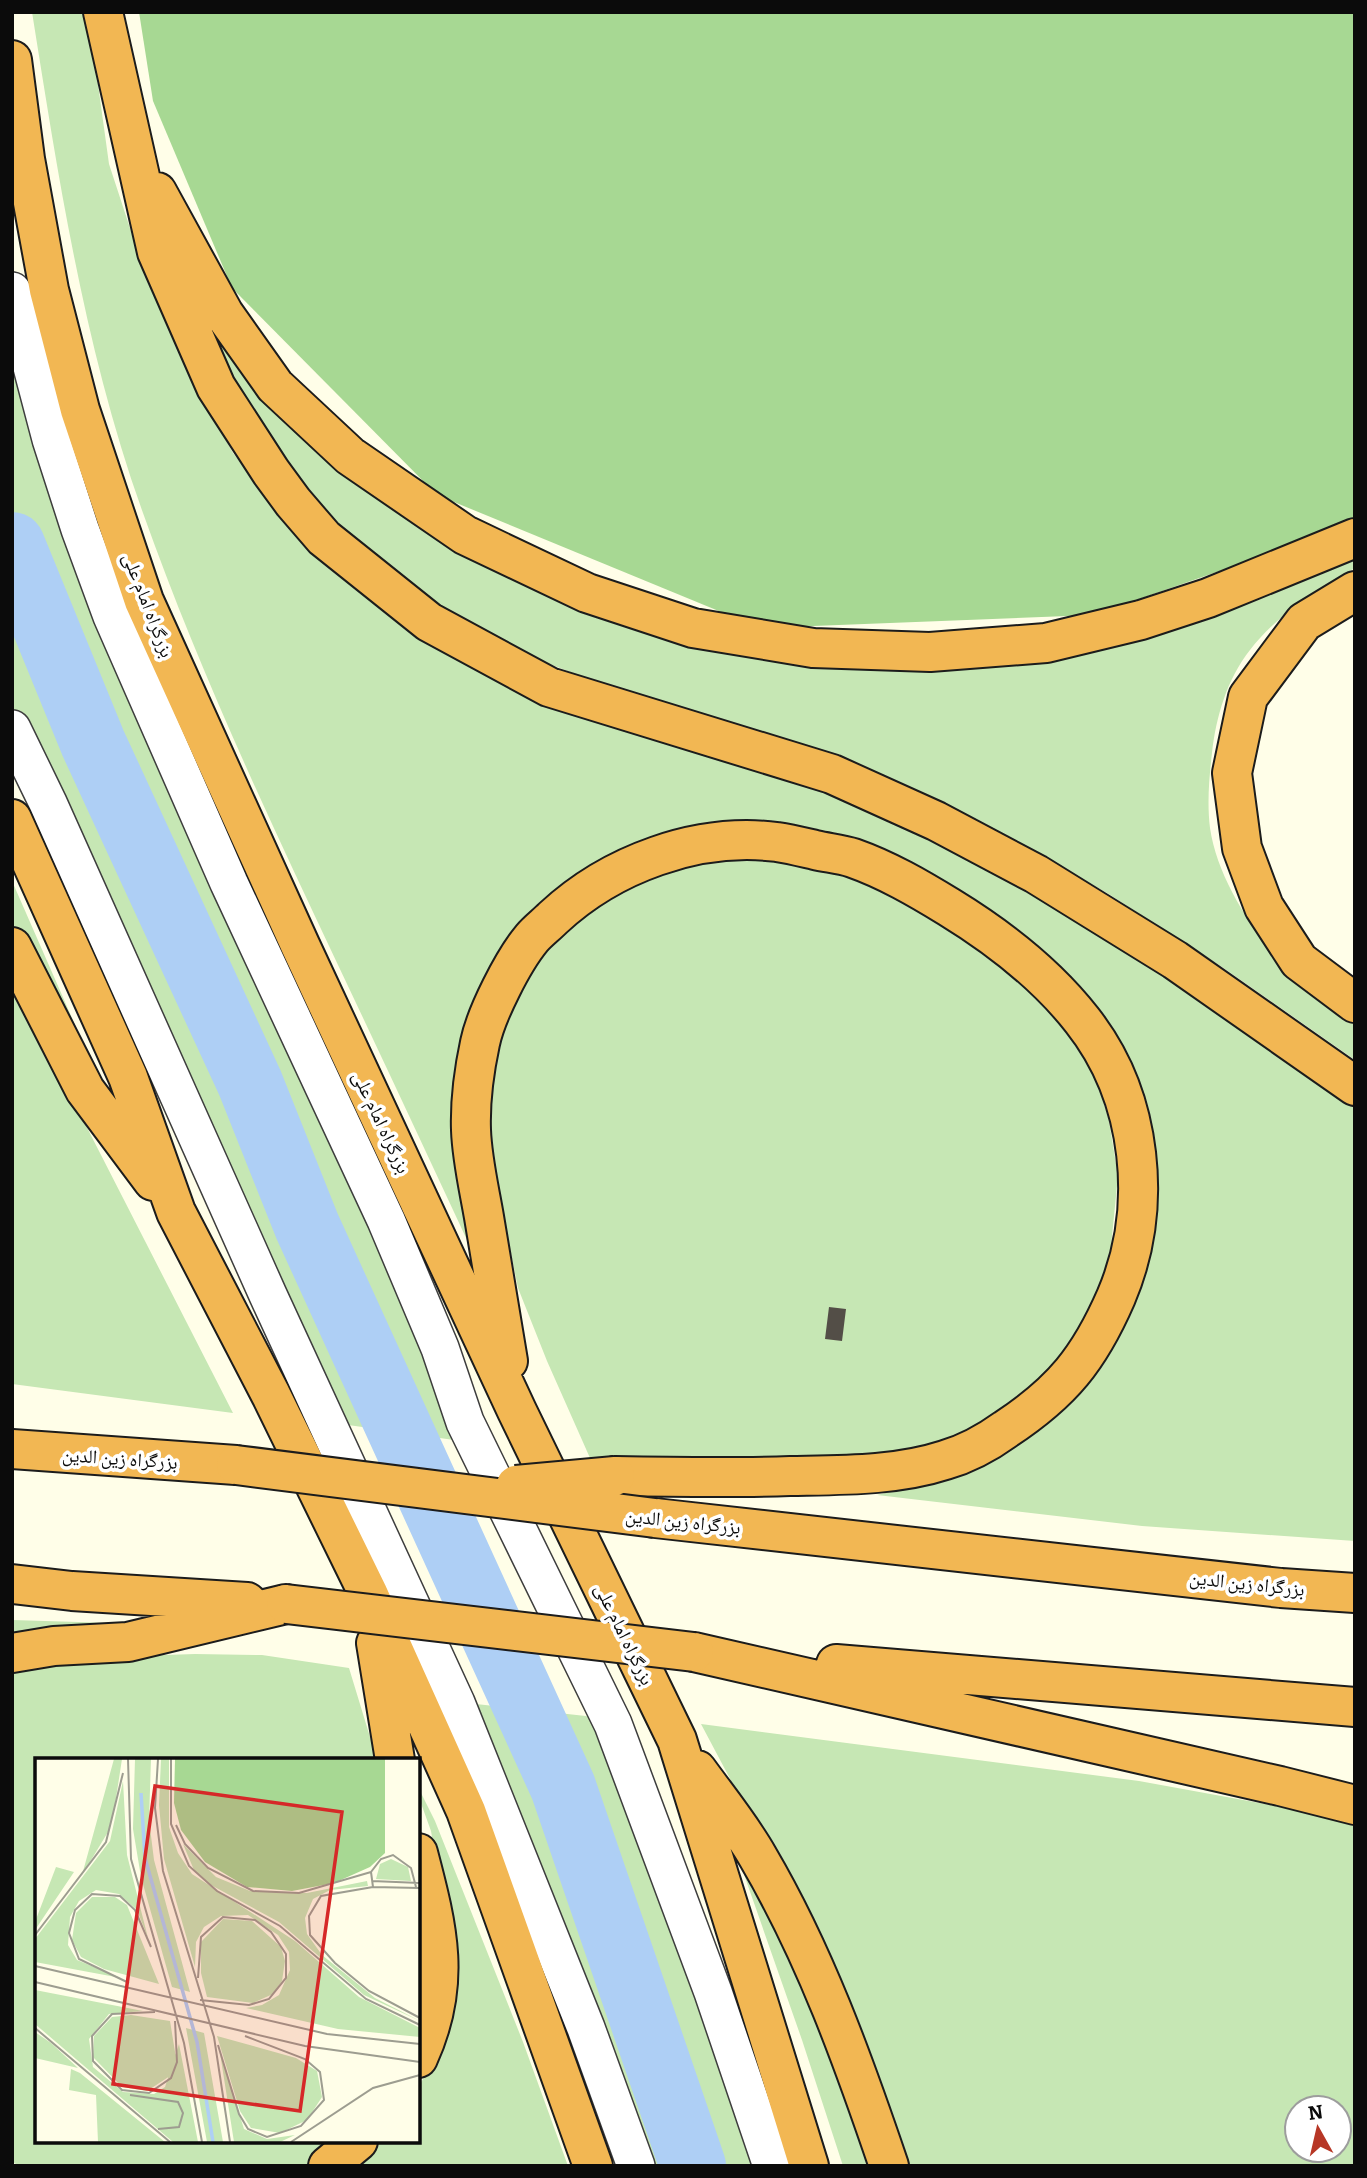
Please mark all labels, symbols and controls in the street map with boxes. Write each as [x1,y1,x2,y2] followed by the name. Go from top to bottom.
[116,550,179,661] street label: بزرگراه امام علی
[346,1067,415,1178] street label: بزرگراه امام علی
[61,1443,179,1474] street label: بزرگراه زین الدین
[624,1504,742,1539] street label: بزرگراه زین الدین
[1188,1566,1306,1601] street label: بزرگراه زین الدین
[588,1580,659,1690] street label: بزرگراه امام علی
[35,1758,420,2143] inset map
[1283,2094,1353,2164] north arrow
[1307,2100,1325,2125] text: N

